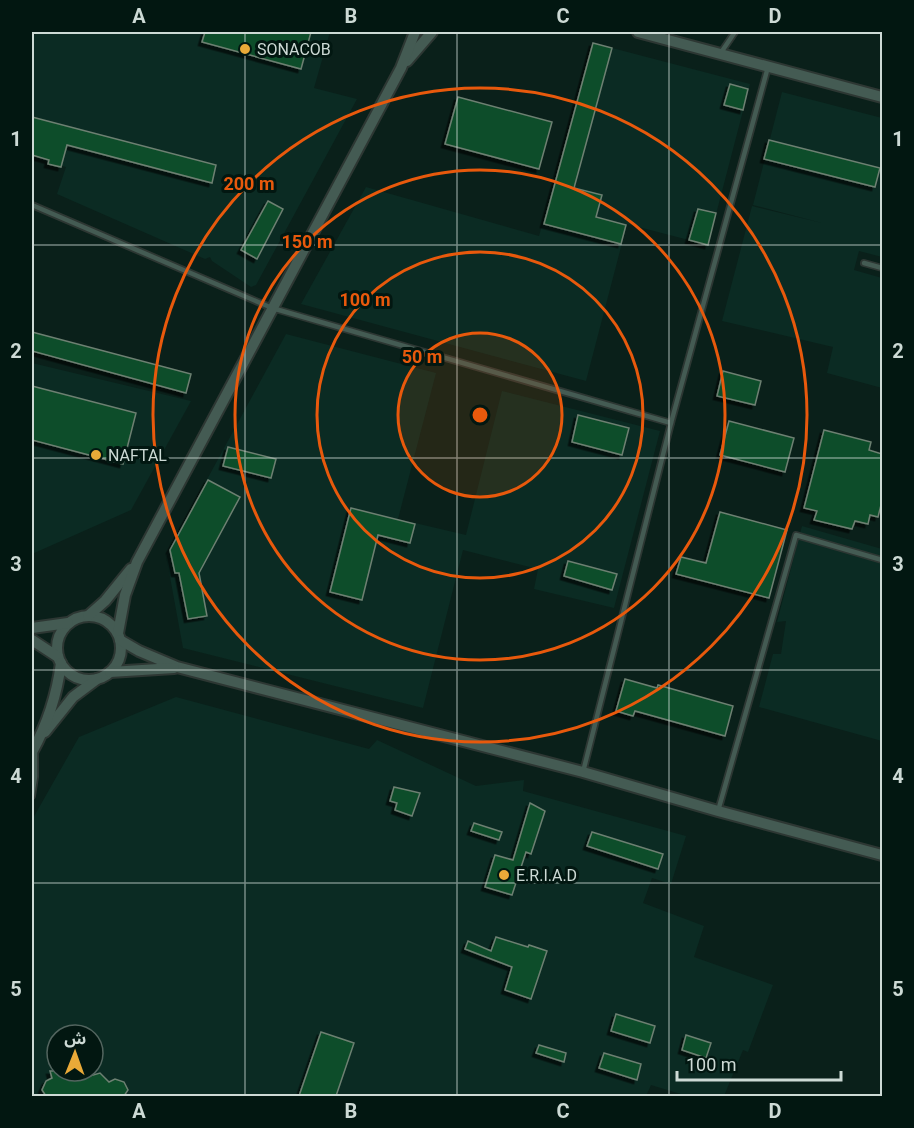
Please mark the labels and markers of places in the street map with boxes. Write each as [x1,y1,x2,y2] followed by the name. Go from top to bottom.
[257,40,331,59] place label: SONACOB
[238,42,252,56] marker: SONACOB
[470,405,490,425] centre of rings
[108,446,167,465] place label: NAFTAL
[89,448,103,462] marker: NAFTAL
[516,866,577,885] place label: E.R.I.A.D
[497,868,511,882] marker: E.R.I.A.D

